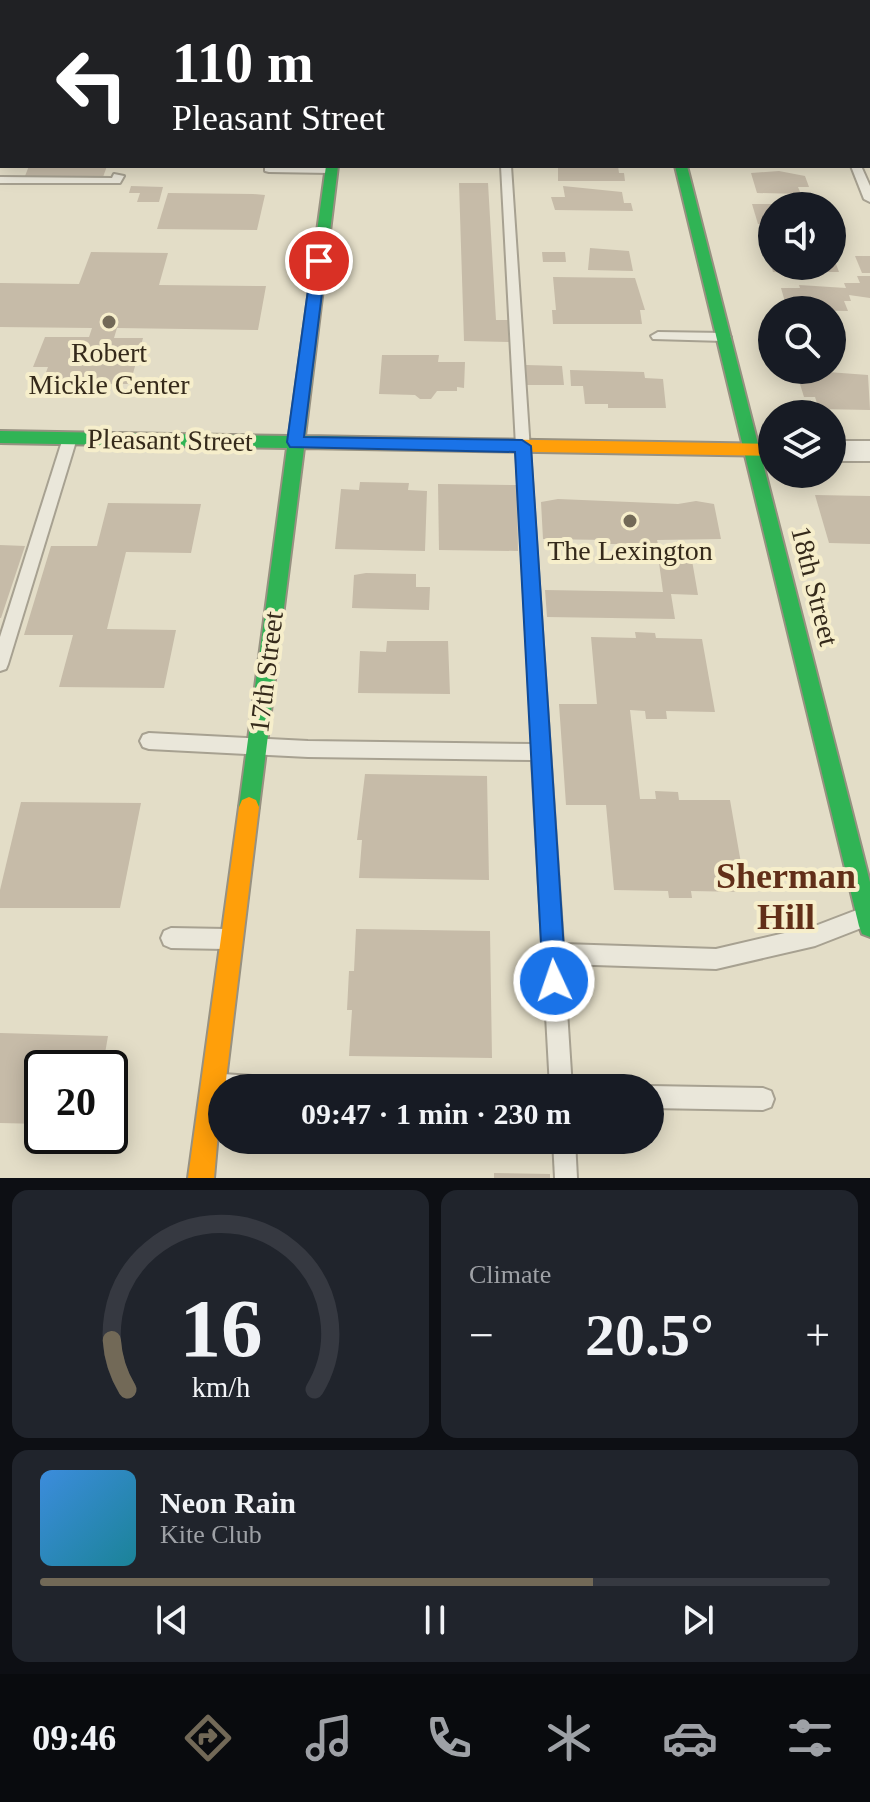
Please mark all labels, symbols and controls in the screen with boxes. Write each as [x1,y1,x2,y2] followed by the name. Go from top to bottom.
[40,32,144,136] icon: left
[172,32,314,94] text: 110 m
[172,98,385,138] text: Pleasant Street
[758,192,846,488] map controls
[758,192,846,280] button: sound
[285,227,353,295] pin
[297,239,341,283] icon: arrive
[758,296,846,384] button: search
[100,313,118,331] marker: Robert Mickle Center
[29,337,190,400] place label: Robert Mickle Center
[758,400,846,488] button: layers
[87,423,253,457] street label: Pleasant Street
[621,512,639,530] marker: The Lexington
[785,523,845,649] street label: 18th Street
[547,535,713,566] place label: The Lexington
[243,609,289,734] street label: 17th Street
[716,856,856,937] district label: Sherman Hill
[512,939,596,1023] position arrow
[24,1050,128,1154] speed limit sign: 20
[301,1097,571,1130] text: 09:47 · 1 min · 230 m
[469,1260,551,1289] text: Climate
[179,1282,262,1374] text: 16
[585,1302,714,1368] text: 20.5°
[469,1311,494,1360] text: −
[805,1311,830,1360] text: +
[191,1372,250,1403] text: km/h
[160,1486,296,1519] text: Neon Rain
[160,1520,262,1549] text: Kite Club
[150,1598,194,1642] icon: previous
[413,1598,457,1642] icon: pause
[676,1598,720,1642] icon: next
[180,1710,236,1766] icon: directions
[301,1710,357,1766] icon: music
[421,1710,477,1766] icon: phone
[541,1710,597,1766] icon: climate
[662,1710,718,1766] icon: car
[782,1710,838,1766] icon: filters
[32,1718,116,1758] text: 09:46

